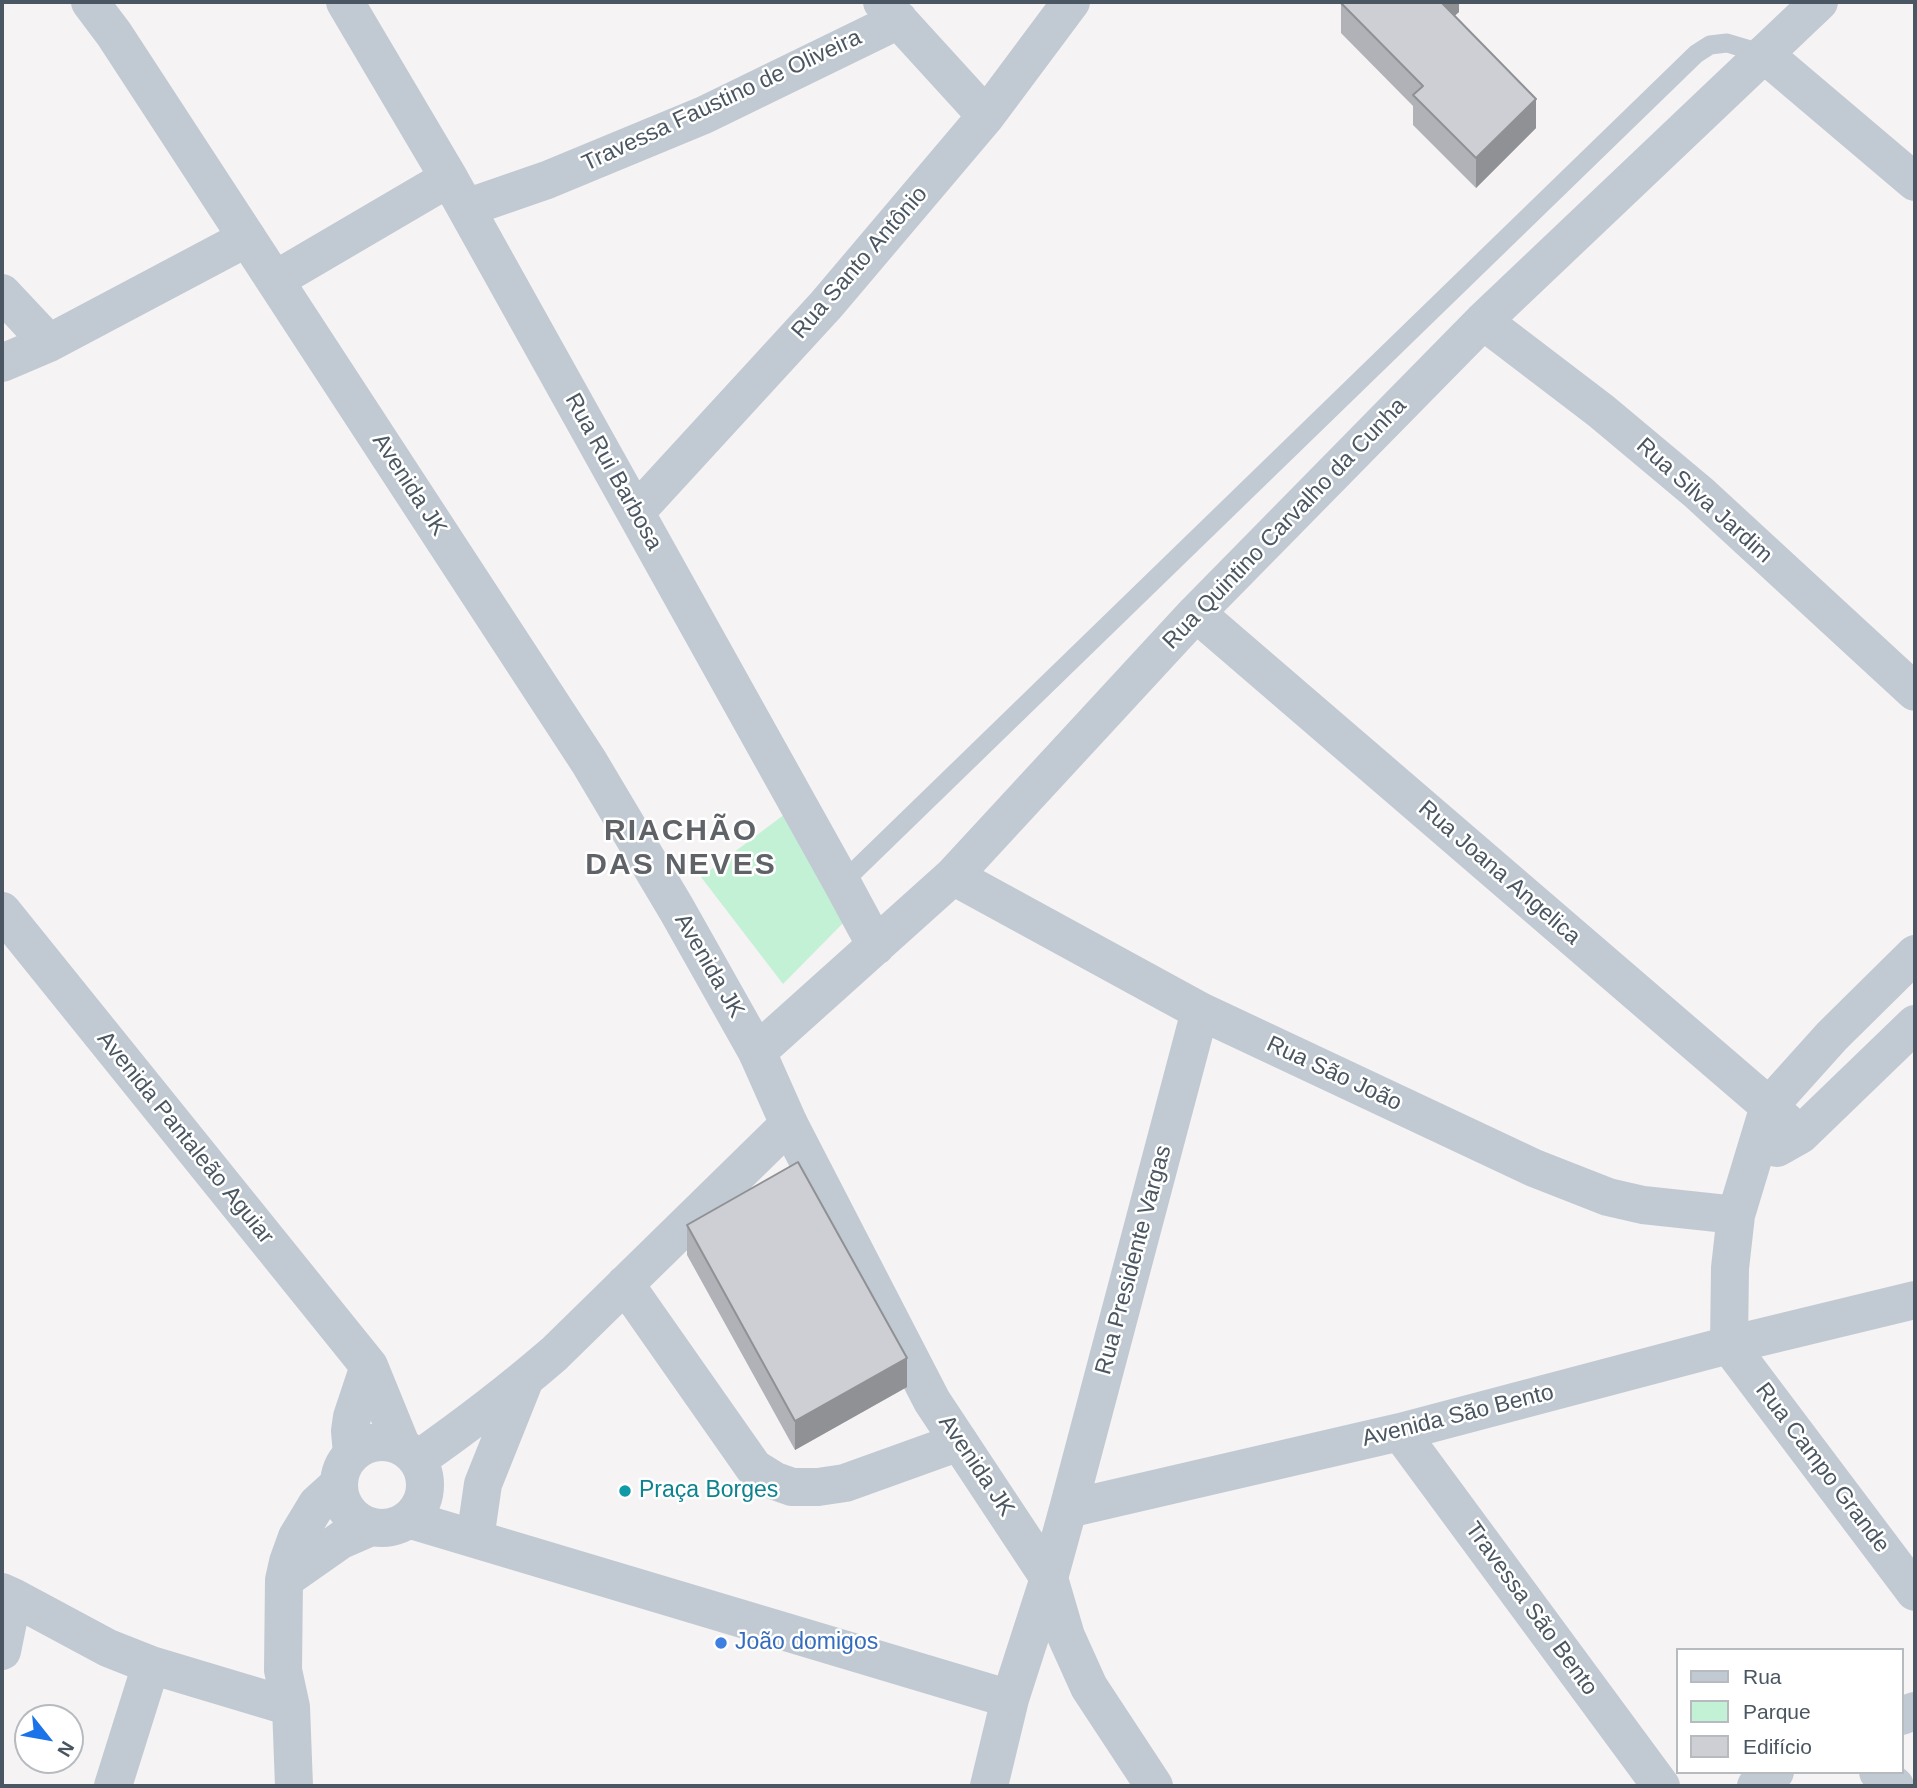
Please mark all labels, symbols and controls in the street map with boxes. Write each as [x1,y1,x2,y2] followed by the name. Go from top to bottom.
[578,24,866,178] street label: Travessa Faustino de Oliveira
[786,181,934,345] street label: Rua Santo Antônio
[558,389,668,555] street label: Rua Rui Barbosa
[1157,393,1413,655] street label: Rua Quintino Carvalho da Cunha
[366,429,452,541] street label: Avenida JK
[1630,433,1778,569] street label: Rua Silva Jardim
[1412,795,1586,951] street label: Rua Joana Angelica
[586,814,776,884] district label: RIACHÃO DAS NEVES
[668,909,750,1023] street label: Avenida JK
[91,1026,279,1250] street label: Avenida Pantaleão Aguiar
[1262,1031,1406,1117] street label: Rua São João
[1090,1142,1178,1378] street label: Rua Presidente Vargas
[1749,1378,1895,1558] street label: Rua Campo Grande
[1359,1379,1557,1453] street label: Avenida São Bento
[932,1410,1020,1522] street label: Avenida JK
[639,1477,778,1505] place label: Praça Borges
[617,1483,633,1499] marker: Praça Borges
[1459,1517,1603,1701] street label: Travessa São Bento
[735,1629,878,1657] place label: João domigos
[713,1635,729,1651] marker: João domigos
[1675,1648,1903,1774] legend
[1743,1665,1782,1688] text: Rua
[1743,1700,1811,1723] text: Parque
[14,1704,84,1774] north arrow
[1743,1735,1812,1758] text: Edifício
[53,1738,78,1760] text: N

